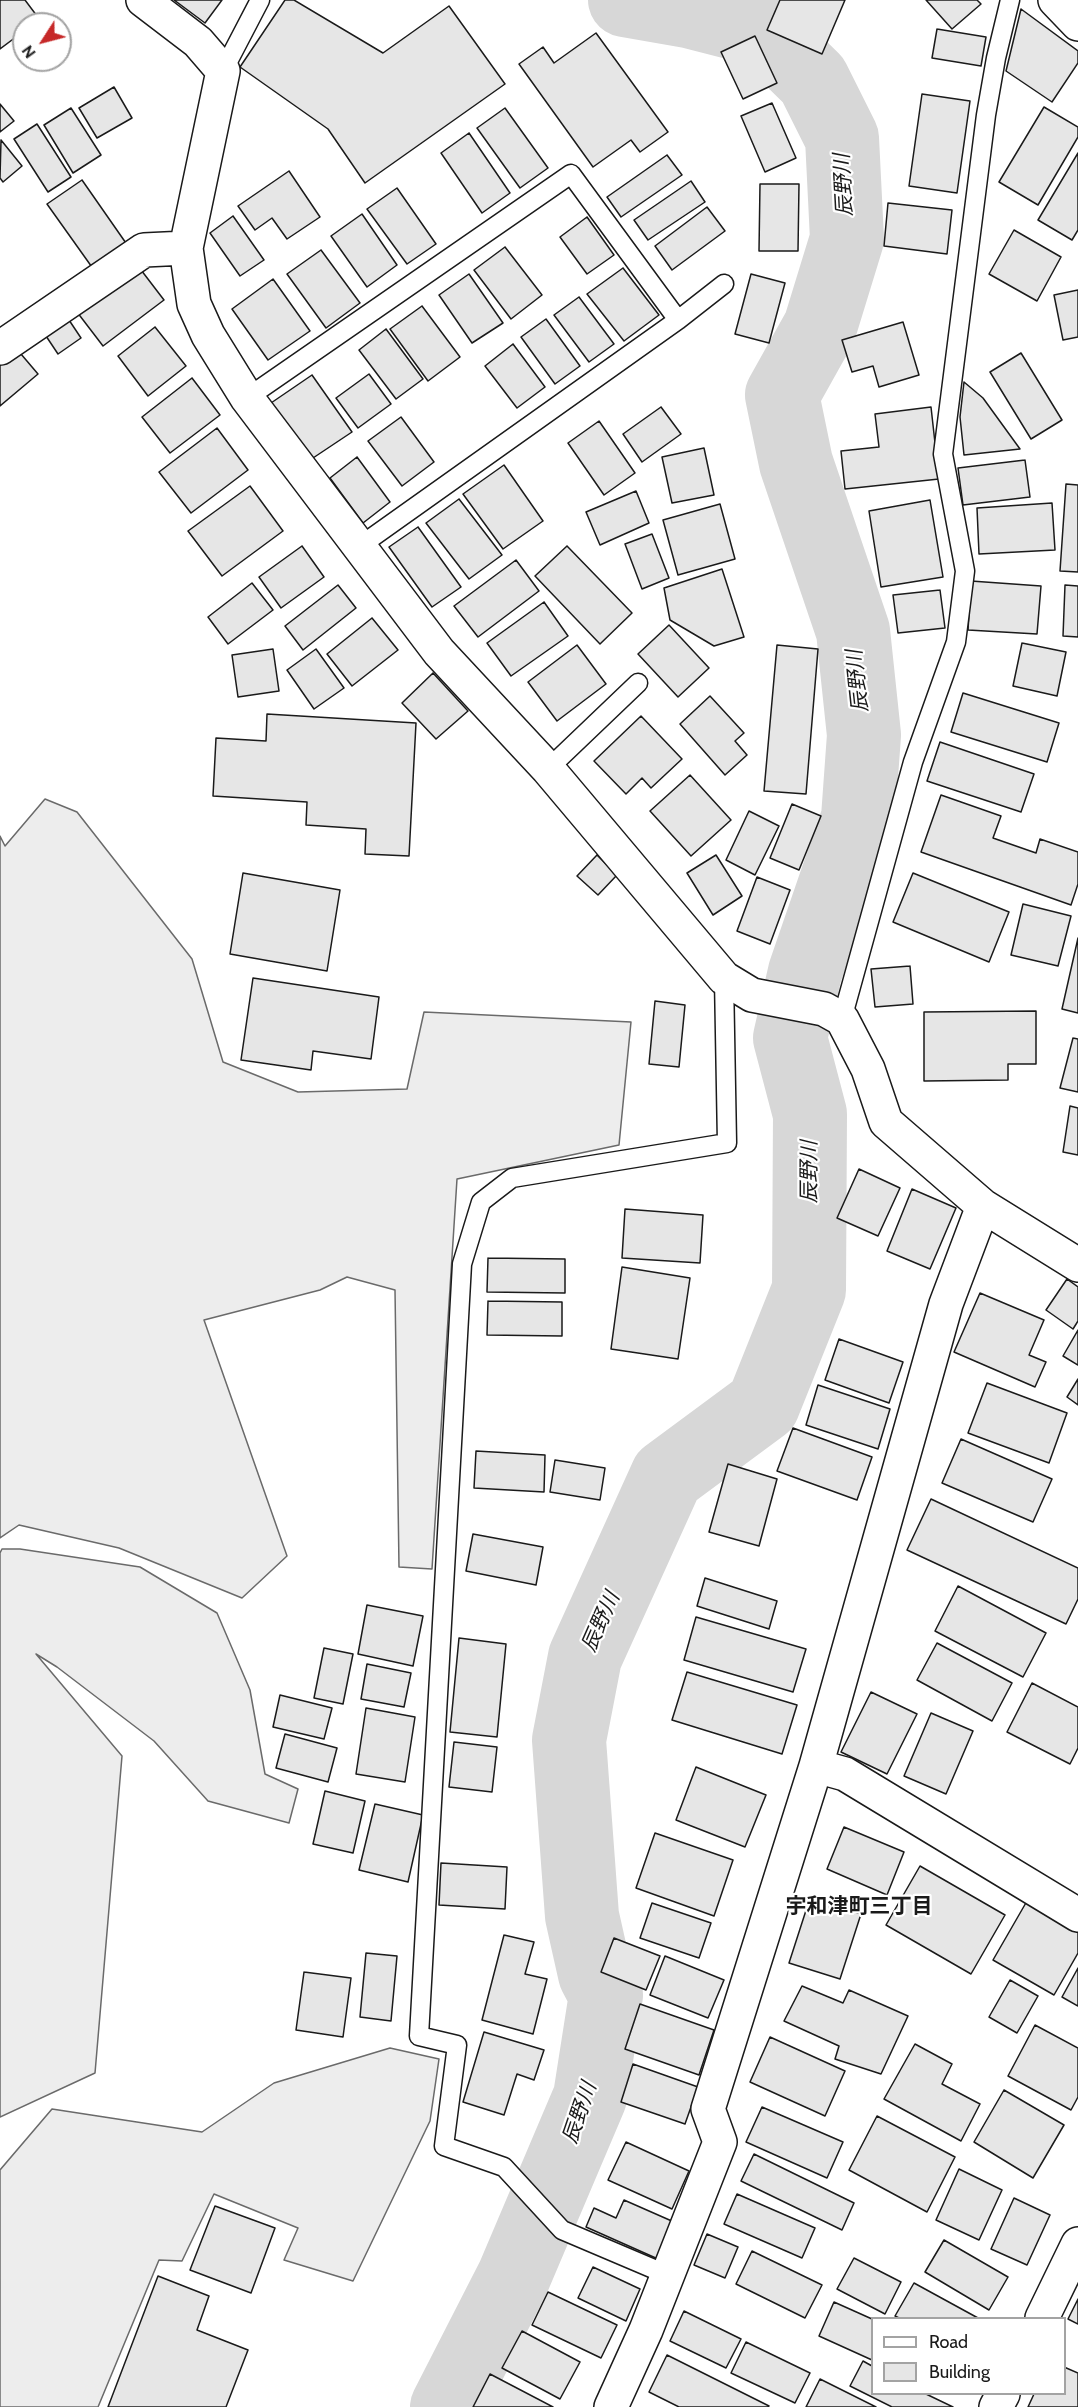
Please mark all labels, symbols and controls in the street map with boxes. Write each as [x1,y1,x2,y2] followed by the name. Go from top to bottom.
[12,12,72,72] north arrow
[18,42,40,62] text: N
[830,153,858,217] water label: 辰野川
[842,648,874,714] water label: 辰野川
[797,1141,823,1203] water label: 辰野川
[577,1588,625,1656] water label: 辰野川
[786,1894,932,1920] district label: 宇和津町三丁目
[558,2079,602,2147] water label: 辰野川
[871,2317,1066,2395] legend
[929,2331,968,2353] text: Road
[929,2361,990,2383] text: Building

